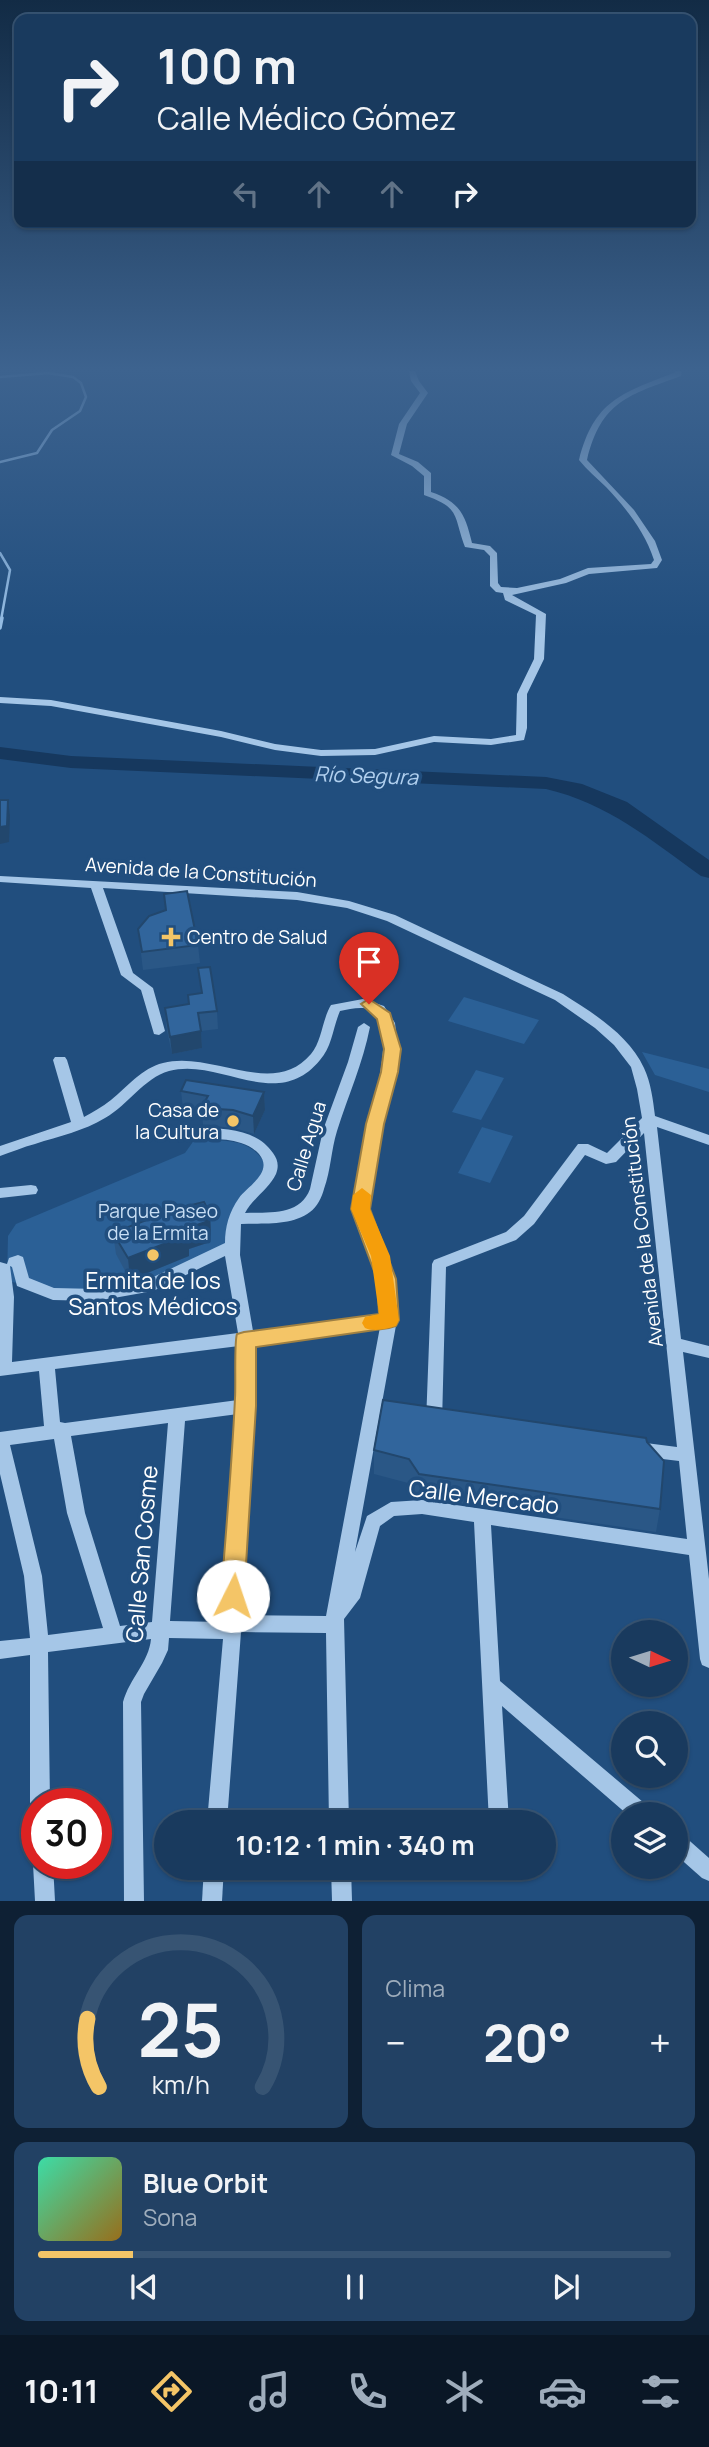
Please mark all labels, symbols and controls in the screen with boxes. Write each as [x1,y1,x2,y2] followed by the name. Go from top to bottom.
[157,32,297,99] text: 100 m
[42,42,133,133] icon: right
[157,96,456,140] text: Calle Médico Gómez
[227,175,265,213] icon: left
[300,175,338,213] icon: ahead
[373,175,411,213] icon: ahead
[446,175,484,213] icon: right
[314,759,420,791] water label: Río Segura
[84,851,318,893] street label: Avenida de la Constitución
[187,924,327,950] place label: Centro de Salud
[161,927,181,947] marker: Centro de Salud
[339,932,399,1004] pin
[350,943,388,981] icon: arrive
[135,1097,219,1145] place label: Casa de la Cultura
[280,1098,332,1194] street label: Calle Agua
[225,1113,241,1129] marker: Casa de la Cultura
[615,1115,669,1349] street label: Avenida de la Constitución
[98,1198,218,1246] park label: Parque Paseo de la Ermita
[145,1247,161,1263] marker: Ermita de los Santos Médicos
[68,1264,238,1322] place label: Ermita de los Santos Médicos
[117,1464,165,1644] street label: Calle San Cosme
[407,1471,561,1521] street label: Calle Mercado
[196,1559,270,1633] position arrow
[611,1620,688,1698] north arrow
[611,1620,688,1879] map controls
[611,1711,688,1788] button: search
[21,1788,112,1879] speed limit sign: 30
[611,1802,688,1879] button: layers
[235,1827,475,1863] text: 10:12 · 1 min · 340 m
[386,1972,445,2004] text: Clima
[138,1980,224,2080] text: 25
[483,2007,572,2078] text: 20°
[386,2016,406,2068] text: −
[649,2016,671,2068] text: +
[152,2067,210,2102] text: km/h
[143,2165,268,2201] text: Blue Orbit
[143,2201,197,2233] text: Sona
[125,2268,163,2306] icon: previous
[336,2268,374,2306] icon: pause
[547,2268,585,2306] icon: next
[147,2367,196,2416] icon: directions
[245,2367,294,2416] icon: music
[343,2367,392,2416] icon: phone
[440,2367,489,2416] icon: climate
[538,2367,587,2416] icon: car
[636,2367,685,2416] icon: filters
[24,2369,98,2413] text: 10:11

